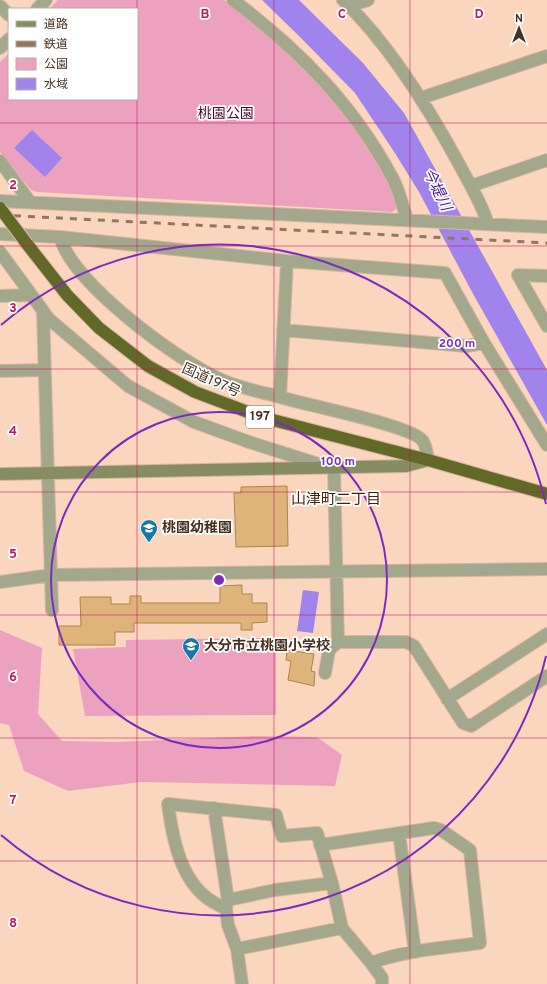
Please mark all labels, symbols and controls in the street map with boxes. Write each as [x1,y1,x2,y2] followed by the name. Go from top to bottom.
[201,7,210,23] text: B
[338,7,346,23] text: C
[474,7,484,23] text: D
[8,8,138,100] legend
[499,8,539,48] north arrow
[515,12,523,26] text: N
[44,17,68,33] text: 道路
[44,37,68,53] text: 鉄道
[44,57,68,73] text: 公園
[44,77,68,93] text: 水域
[198,106,254,123] park label: 桃園公園
[418,166,455,216] water label: 今堤川
[9,178,17,194] text: 2
[9,301,17,317] text: 3
[439,336,475,352] text: 200 m
[179,361,243,401] street label: 国道197号
[246,406,274,428] road number: 197
[9,424,17,440] text: 4
[321,454,355,470] text: 100 m
[291,491,381,510] district label: 山津町二丁目
[139,518,159,543] school or university icon: 桃園幼稚園
[162,519,232,537] place label: 桃園幼稚園
[9,547,17,563] text: 5
[212,573,226,587] centre of rings
[181,636,201,661] school or university icon: 大分市立桃園小学校
[204,638,330,655] place label: 大分市立桃園小学校
[9,670,17,686] text: 6
[10,793,17,809] text: 7
[9,916,17,932] text: 8

